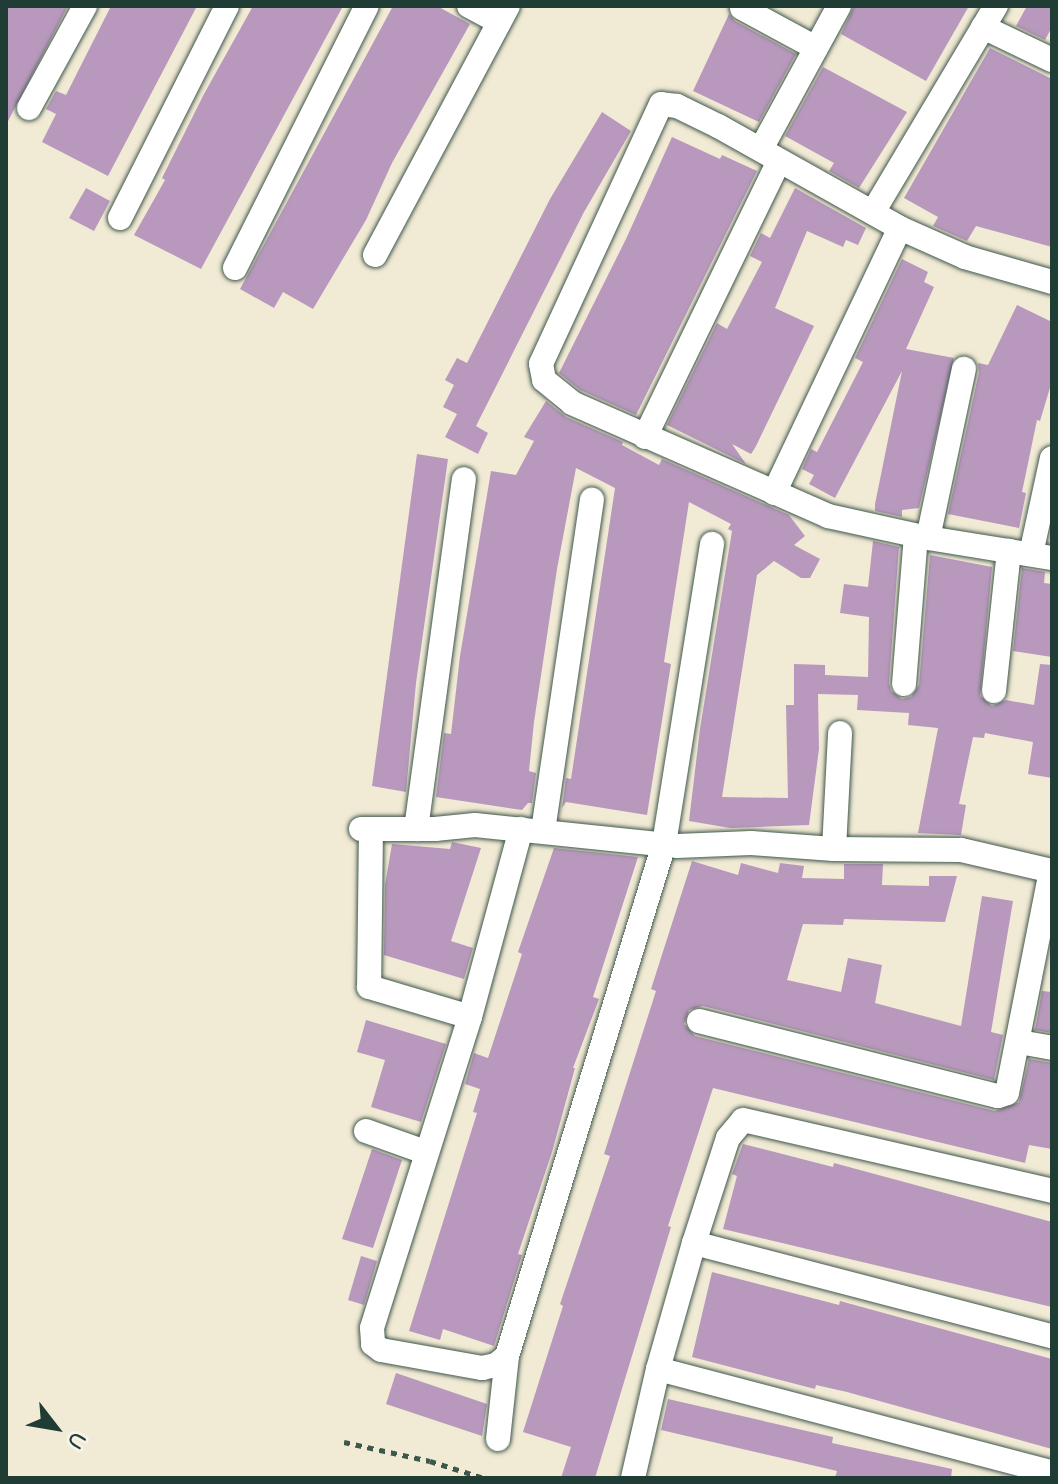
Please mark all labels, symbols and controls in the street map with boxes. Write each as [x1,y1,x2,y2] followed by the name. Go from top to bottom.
[16,1388,96,1468] north arrow
[62,1427,92,1453] text: U

